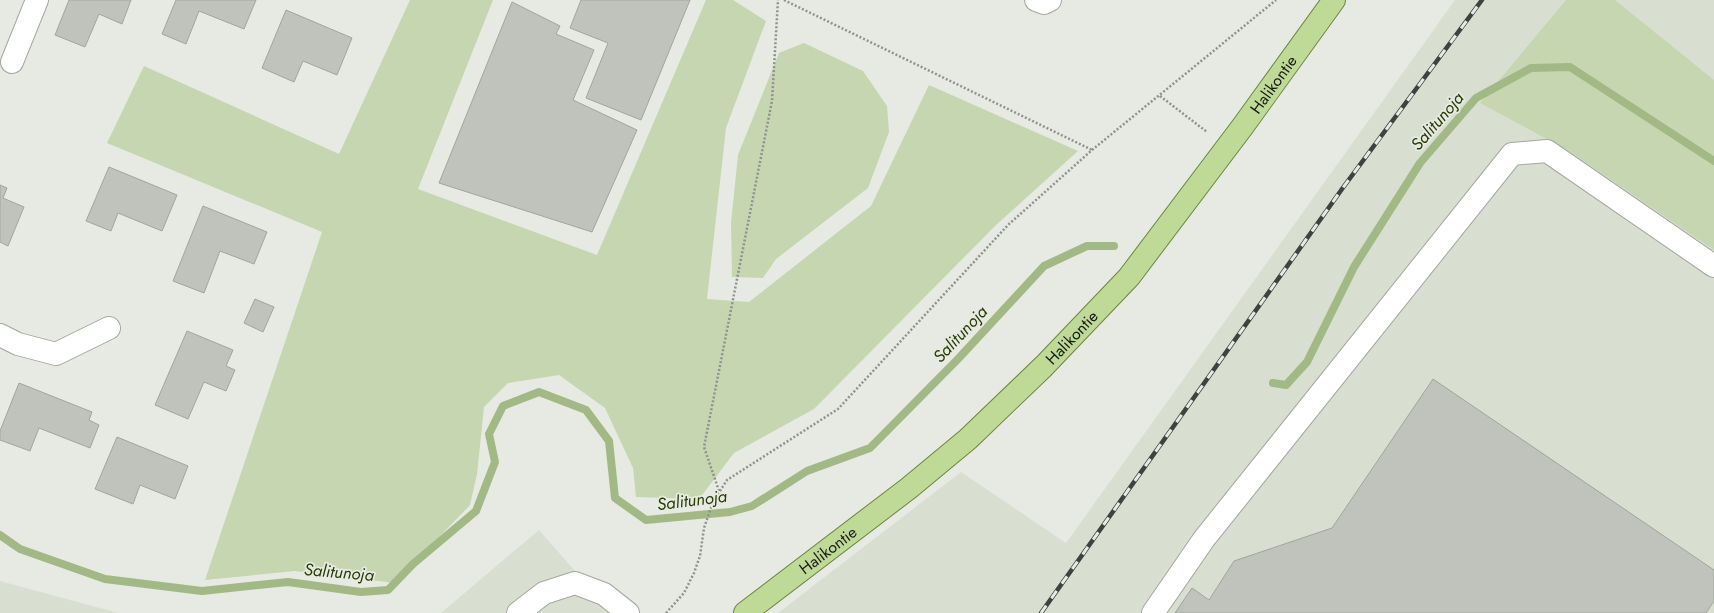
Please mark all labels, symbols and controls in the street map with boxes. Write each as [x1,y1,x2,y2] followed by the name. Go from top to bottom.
[1244,50,1302,118] street label: Halikontie
[1405,86,1470,155] water label: Salitunoja
[927,300,993,368] water label: Salitunoja
[1040,305,1103,370] street label: Halikontie
[656,484,729,516] water label: Salitunoja
[794,520,861,579] street label: Halikontie
[303,557,376,587] water label: Salitunoja

